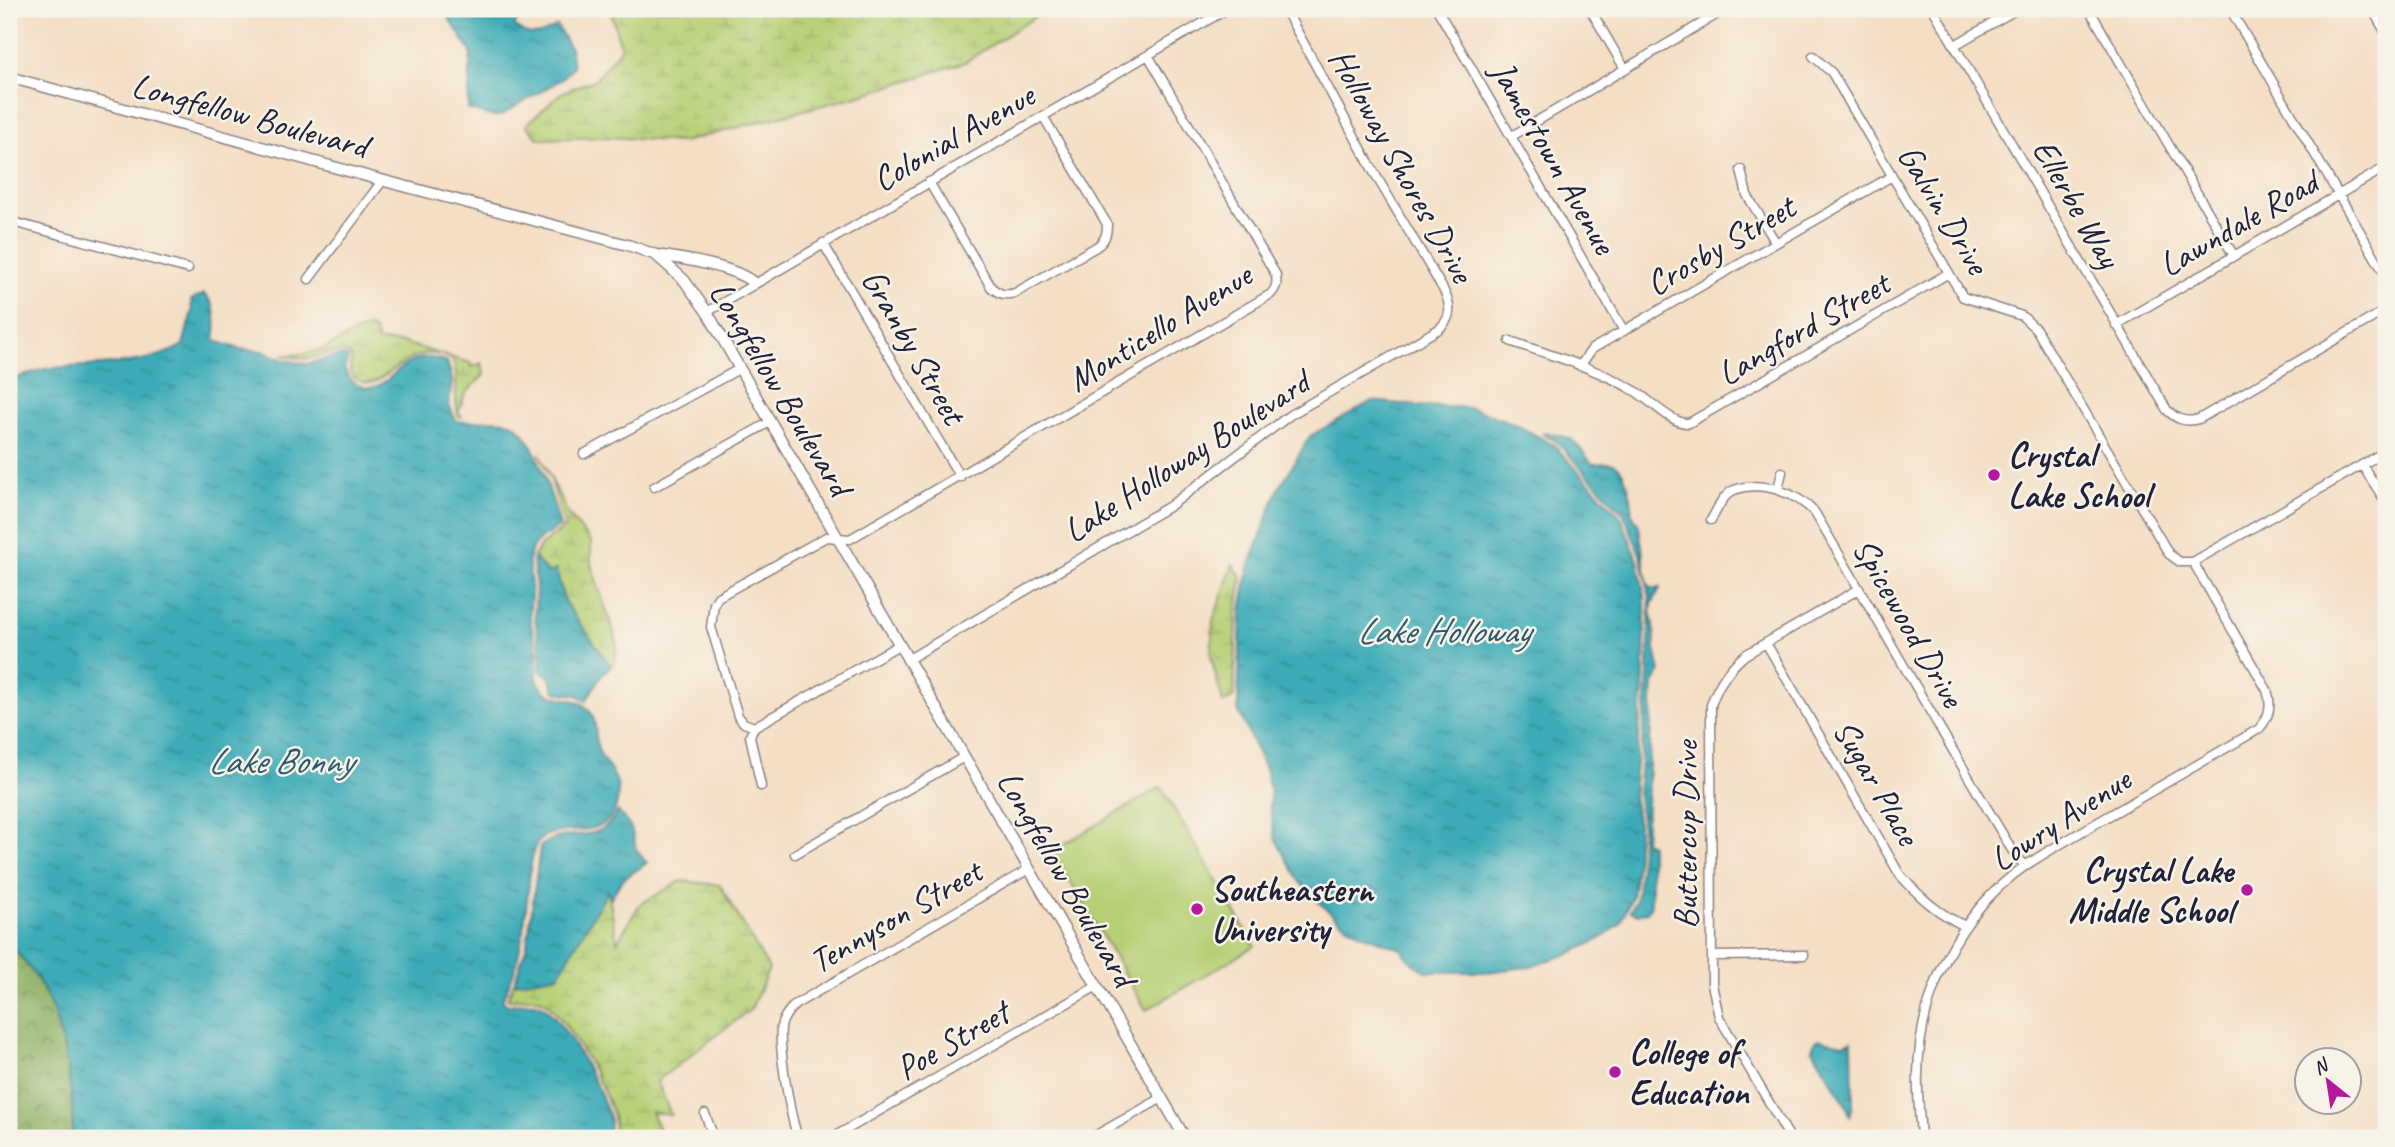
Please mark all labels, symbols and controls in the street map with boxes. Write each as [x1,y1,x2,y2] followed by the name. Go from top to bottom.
[1319,40,1486,293] street label: Holloway Shores Drive
[1479,51,1628,264] street label: Jamestown Avenue
[127,62,378,170] street label: Longfellow Boulevard
[864,72,1045,202] street label: Colonial Avenue
[2022,131,2132,277] street label: Ellerbe Way
[1887,136,2001,285] street label: Galvin Drive
[2151,157,2330,287] street label: Lawndale Road
[1638,183,1806,306] street label: Crosby Street
[1059,252,1262,402] street label: Monticello Avenue
[1709,259,1900,396] street label: Langford Street
[851,261,978,435] street label: Granby Street
[699,273,865,508] street label: Longfellow Boulevard
[1055,357,1322,553] street label: Lake Holloway Boulevard
[2008,433,2156,518] place label: Crystal Lake School
[1986,467,2002,483] marker: Crystal Lake School
[1842,530,1976,717] street label: Spicewood Drive
[1357,607,1534,654] water label: Lake Holloway
[1823,712,1932,855] street label: Sugar Place
[208,737,359,784] water label: Lake Bonny
[1663,738,1708,929] street label: Buttercup Drive
[1982,756,2141,881] street label: Lowry Avenue
[987,762,1149,999] street label: Longfellow Boulevard
[801,847,992,984] street label: Tennyson Street
[2069,848,2240,933] place label: Crystal Lake Middle School
[1211,867,1375,952] place label: Southeastern University
[2239,882,2255,898] marker: Crystal Lake Middle School
[1189,901,1205,917] marker: Southeastern University
[888,988,1021,1091] street label: Poe Street
[1629,1030,1749,1115] place label: College of Education
[2294,1046,2364,1116] north arrow
[2309,1052,2334,1080] text: N
[1607,1064,1623,1080] marker: College of Education

